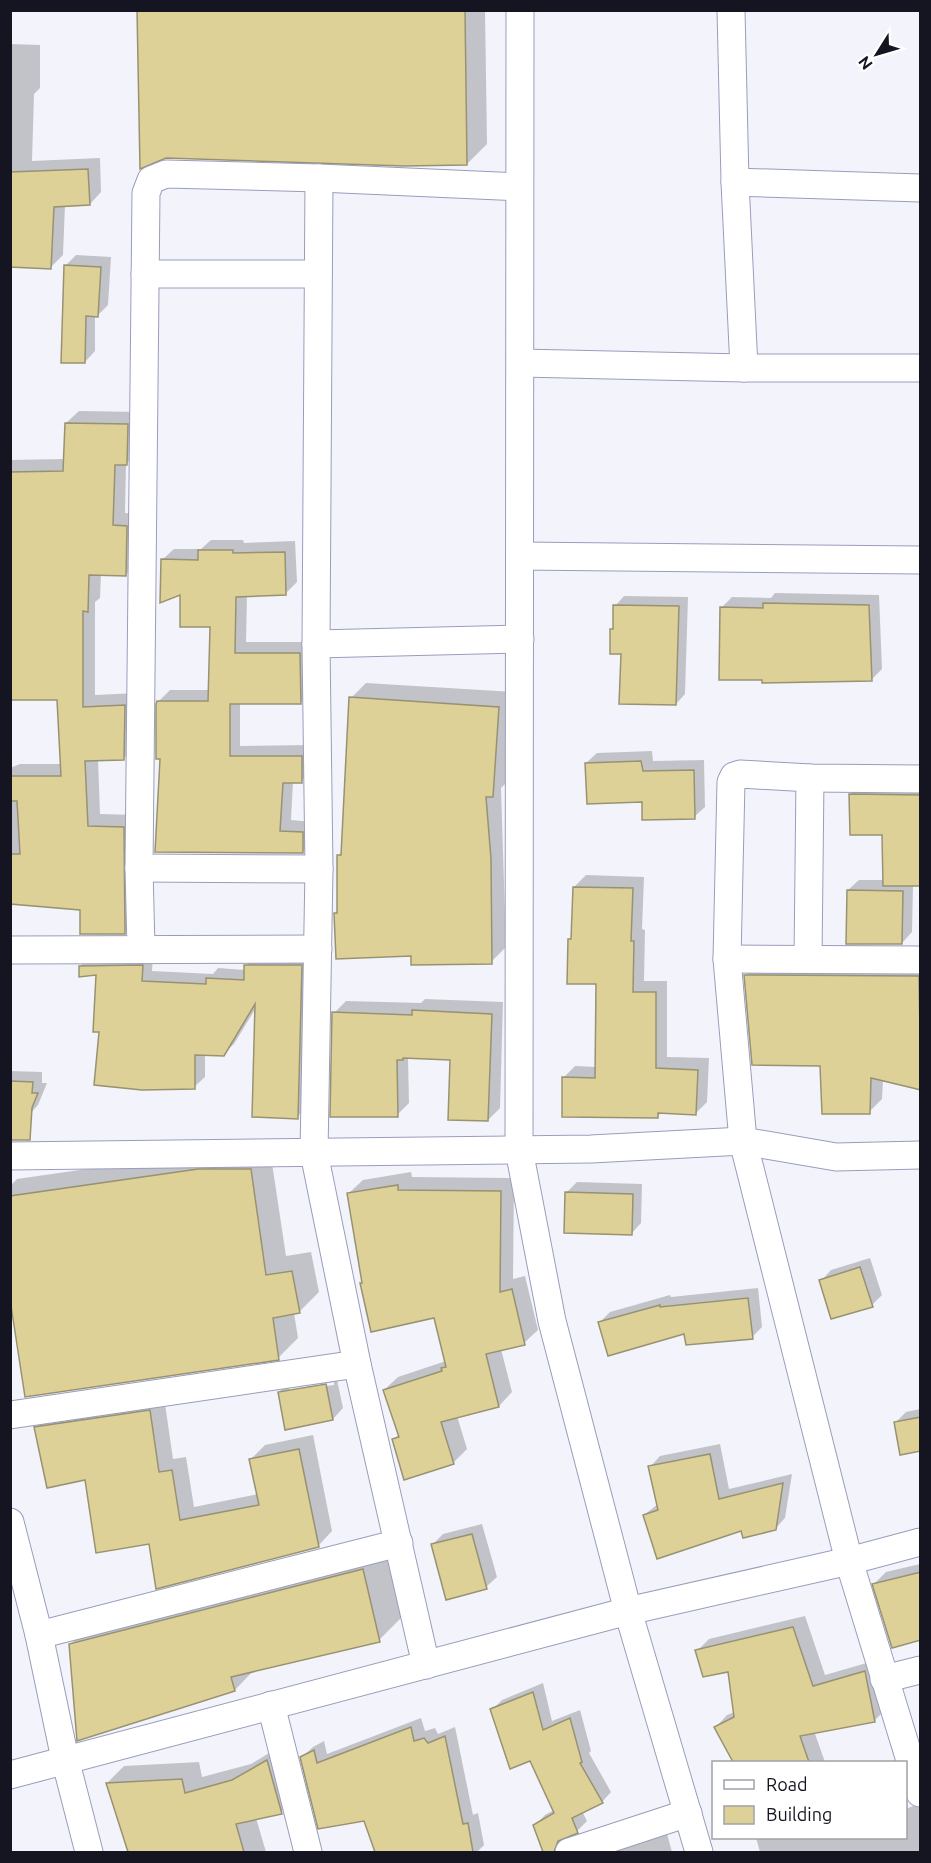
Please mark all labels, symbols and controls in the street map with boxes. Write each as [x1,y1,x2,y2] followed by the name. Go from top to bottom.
[847,24,907,84] north arrow
[854,53,876,73] text: N
[712,1761,907,1839] legend
[766,1774,808,1794] text: Road
[766,1804,832,1824] text: Building

